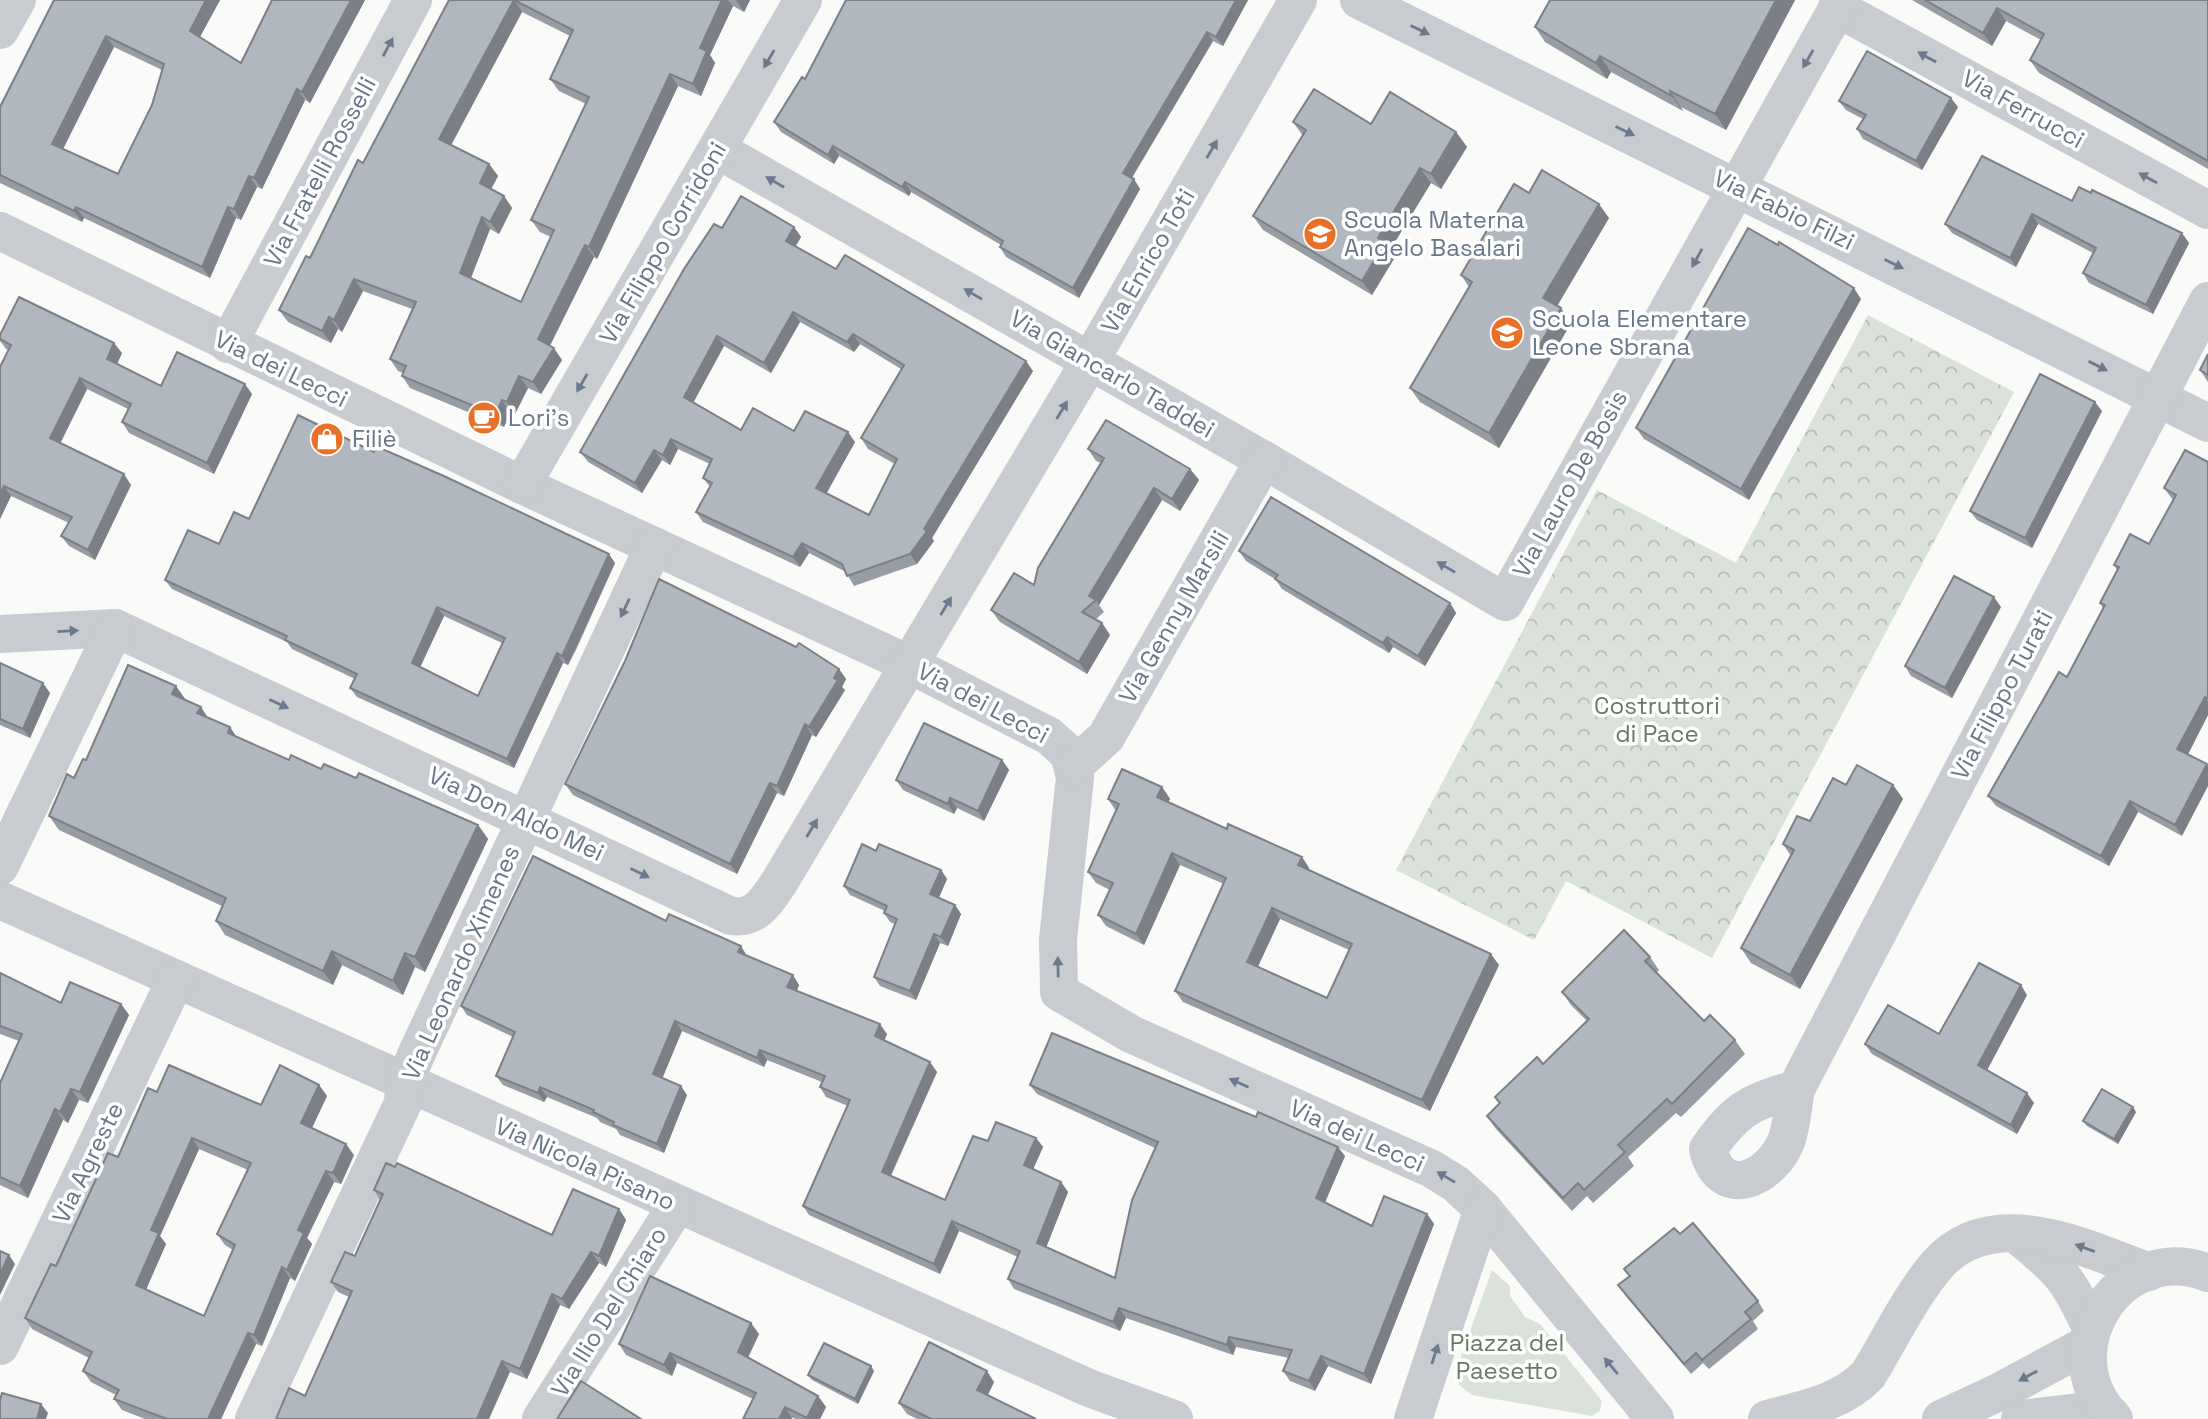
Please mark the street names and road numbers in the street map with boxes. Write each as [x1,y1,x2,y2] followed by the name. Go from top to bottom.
[1957,62,2090,155] street label: Via Ferrucci
[256,71,383,272] street label: Via Fratelli Rosselli
[592,136,733,349] street label: Via Filippo Corridoni
[1709,162,1860,257] street label: Via Fabio Filzi
[1094,183,1201,338] street label: Via Enrico Toti
[1005,302,1220,445] street label: Via Giancarlo Taddei
[210,323,353,414] street label: Via dei Lecci
[1505,385,1634,583] street label: Via Lauro De Bosis
[1112,525,1236,709] street label: Via Genny Marsili
[1944,604,2059,785] street label: Via Filippo Turati
[912,655,1054,750] street label: Via dei Lecci
[423,759,609,868] street label: Via Don Aldo Mei
[395,840,526,1085] street label: Via Leonardo Ximenes
[1285,1092,1429,1179] street label: Via dei Lecci
[45,1097,130,1228] street label: Via Agreste
[490,1110,680,1217] street label: Via Nicola Pisano
[544,1221,673,1403] street label: Via Ilio Del Chiaro

